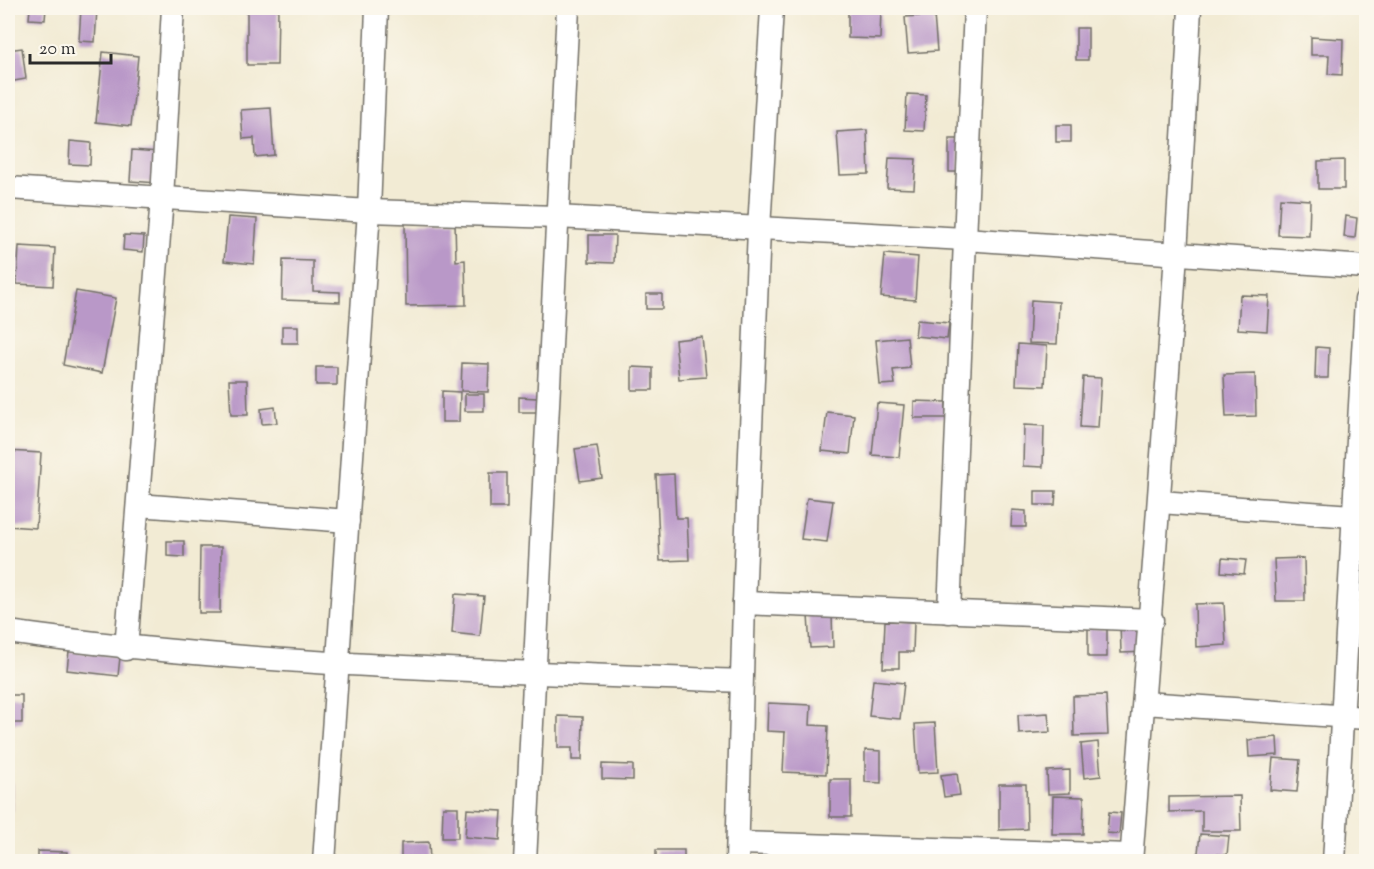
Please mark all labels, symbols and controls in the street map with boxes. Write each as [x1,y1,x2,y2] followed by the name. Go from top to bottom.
[30,27,111,65] scale bar
[39,37,76,63] text: 20 m

